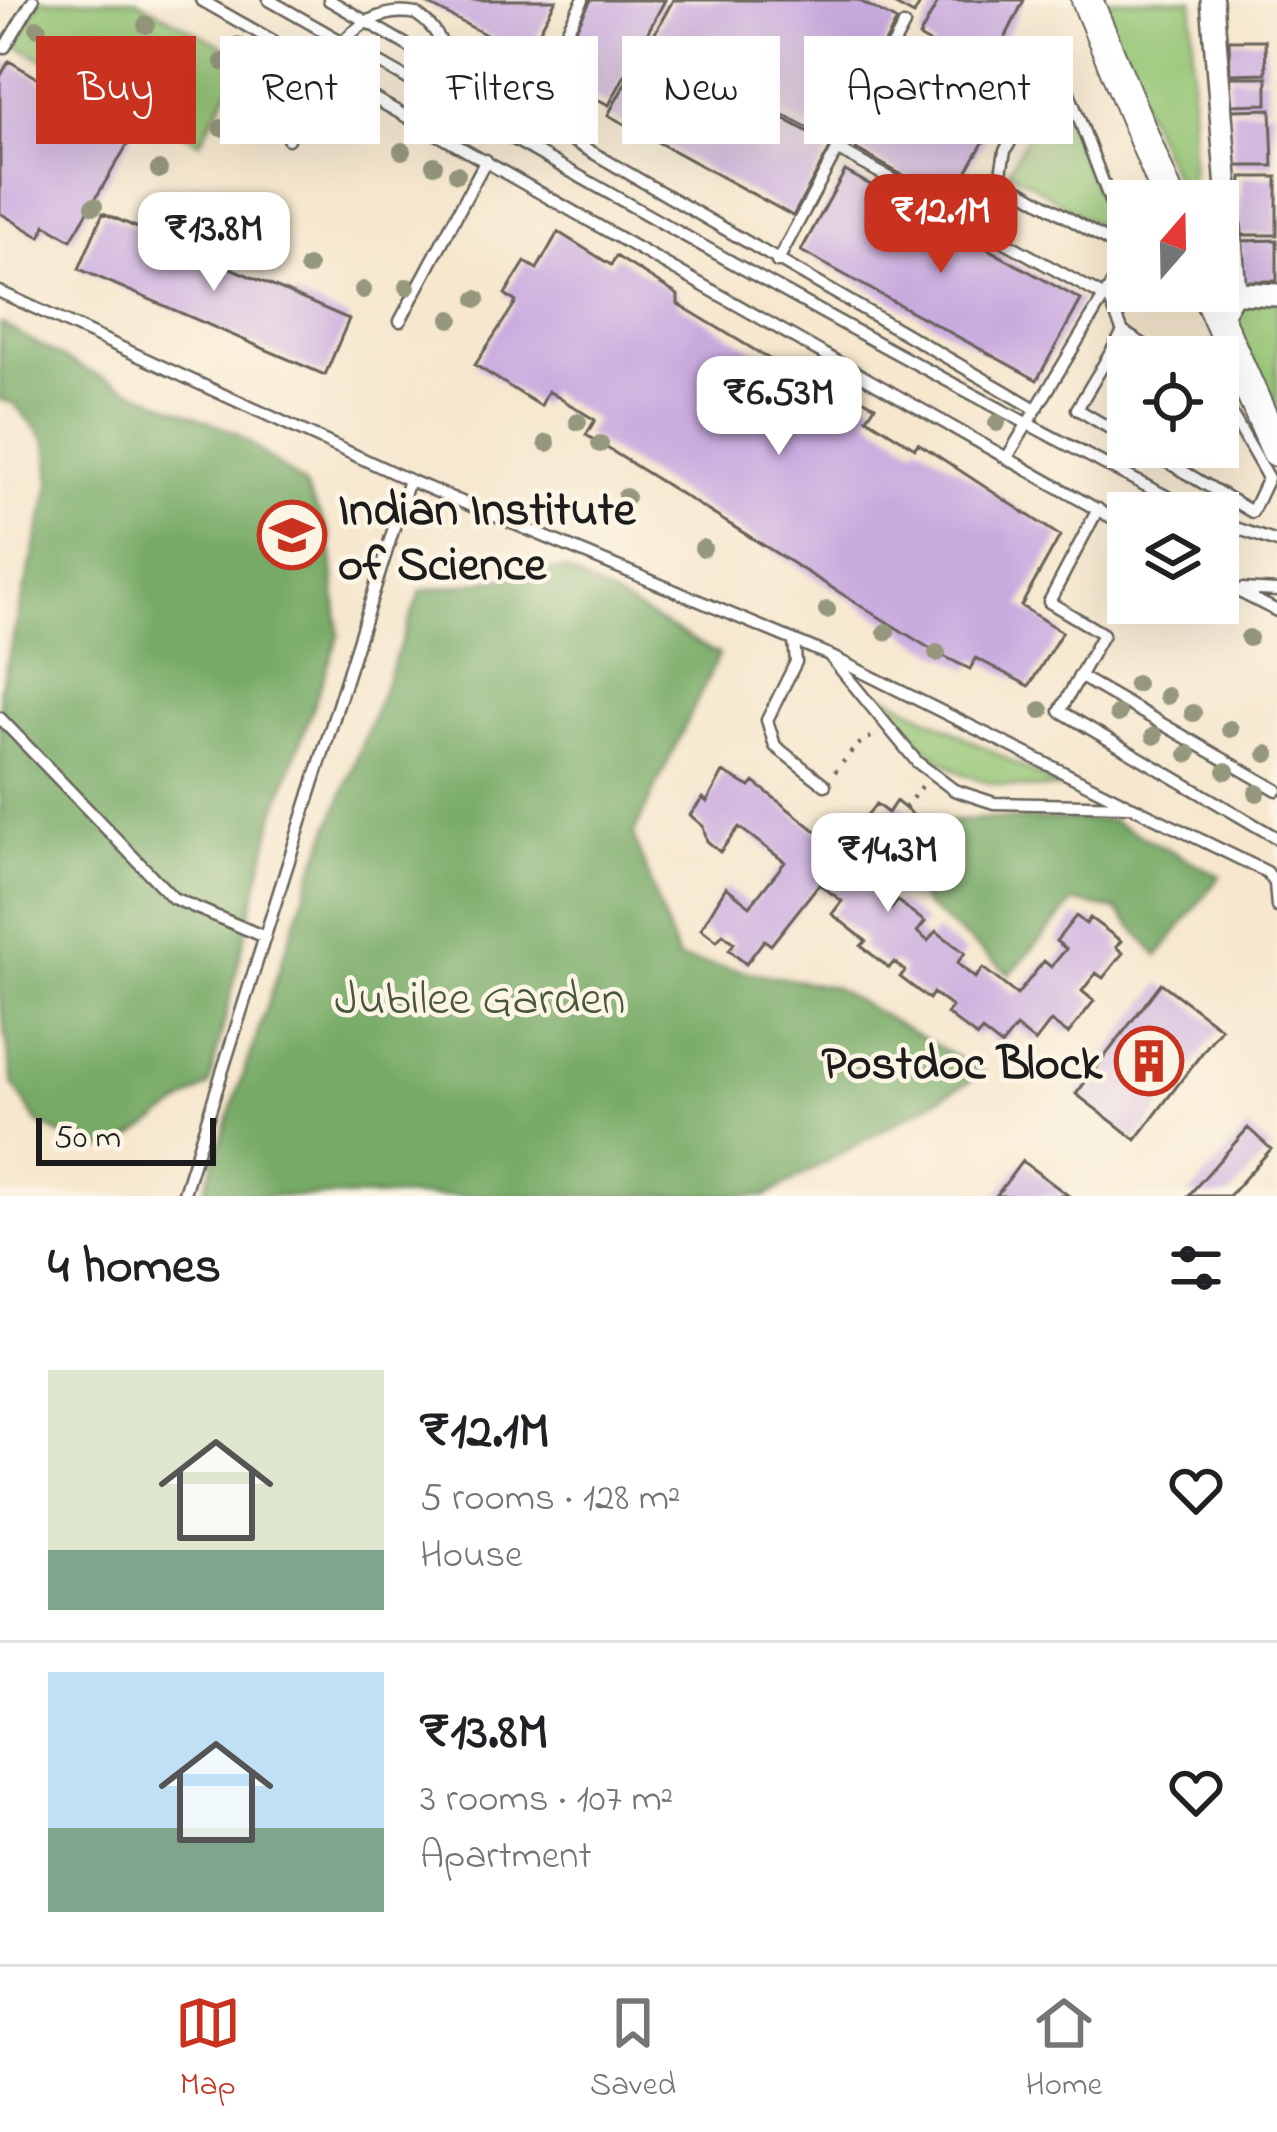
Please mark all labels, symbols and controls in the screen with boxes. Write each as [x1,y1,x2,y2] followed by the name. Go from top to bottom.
[36,36,196,144] chip: Buy
[220,36,380,144] chip: Rent
[404,36,598,144] chip: Filters
[622,36,780,144] chip: New
[804,36,1073,144] chip: Apartment
[843,174,1039,276] pin: ₹12.1M
[1107,180,1239,312] north arrow
[1107,180,1239,624] map controls
[891,184,991,241] text: ₹12.1M
[116,192,312,294] pin: ₹13.8M
[165,202,263,259] text: ₹13.8M
[1107,336,1239,468] button: locate
[681,356,877,458] pin: ₹6.53M
[724,366,834,423] text: ₹6.53M
[338,477,637,602] place label: Indian Institute of Science
[1107,492,1239,624] button: layers
[257,500,327,570] school or university icon: Indian Institute of Science
[790,813,986,915] pin: ₹14.3M
[838,823,938,880] text: ₹14.3M
[335,966,625,1036] park label: Jubilee Garden
[1114,1026,1184,1096] building icon: Postdoc Block
[822,1031,1103,1101] place label: Postdoc Block
[36,1112,216,1165] scale bar
[54,1115,121,1163] text: 50 m
[48,1231,221,1306] text: 4 homes
[1163,1235,1229,1301] icon: filters
[420,1396,550,1471] text: ₹12.1M
[144,1418,288,1562] icon: home
[1163,1457,1229,1523] icon: heart
[420,1471,681,1528] text: 5 rooms · 128 m²
[420,1528,522,1585] text: House
[420,1697,548,1772] text: ₹13.8M
[144,1720,288,1864] icon: home
[1163,1759,1229,1825] icon: heart
[420,1772,673,1829] text: 3 rooms · 107 m²
[420,1829,592,1886] text: Apartment
[175,1990,241,2110] tab: Map
[590,1990,676,2110] tab: Saved
[1026,1990,1102,2110] tab: Home

